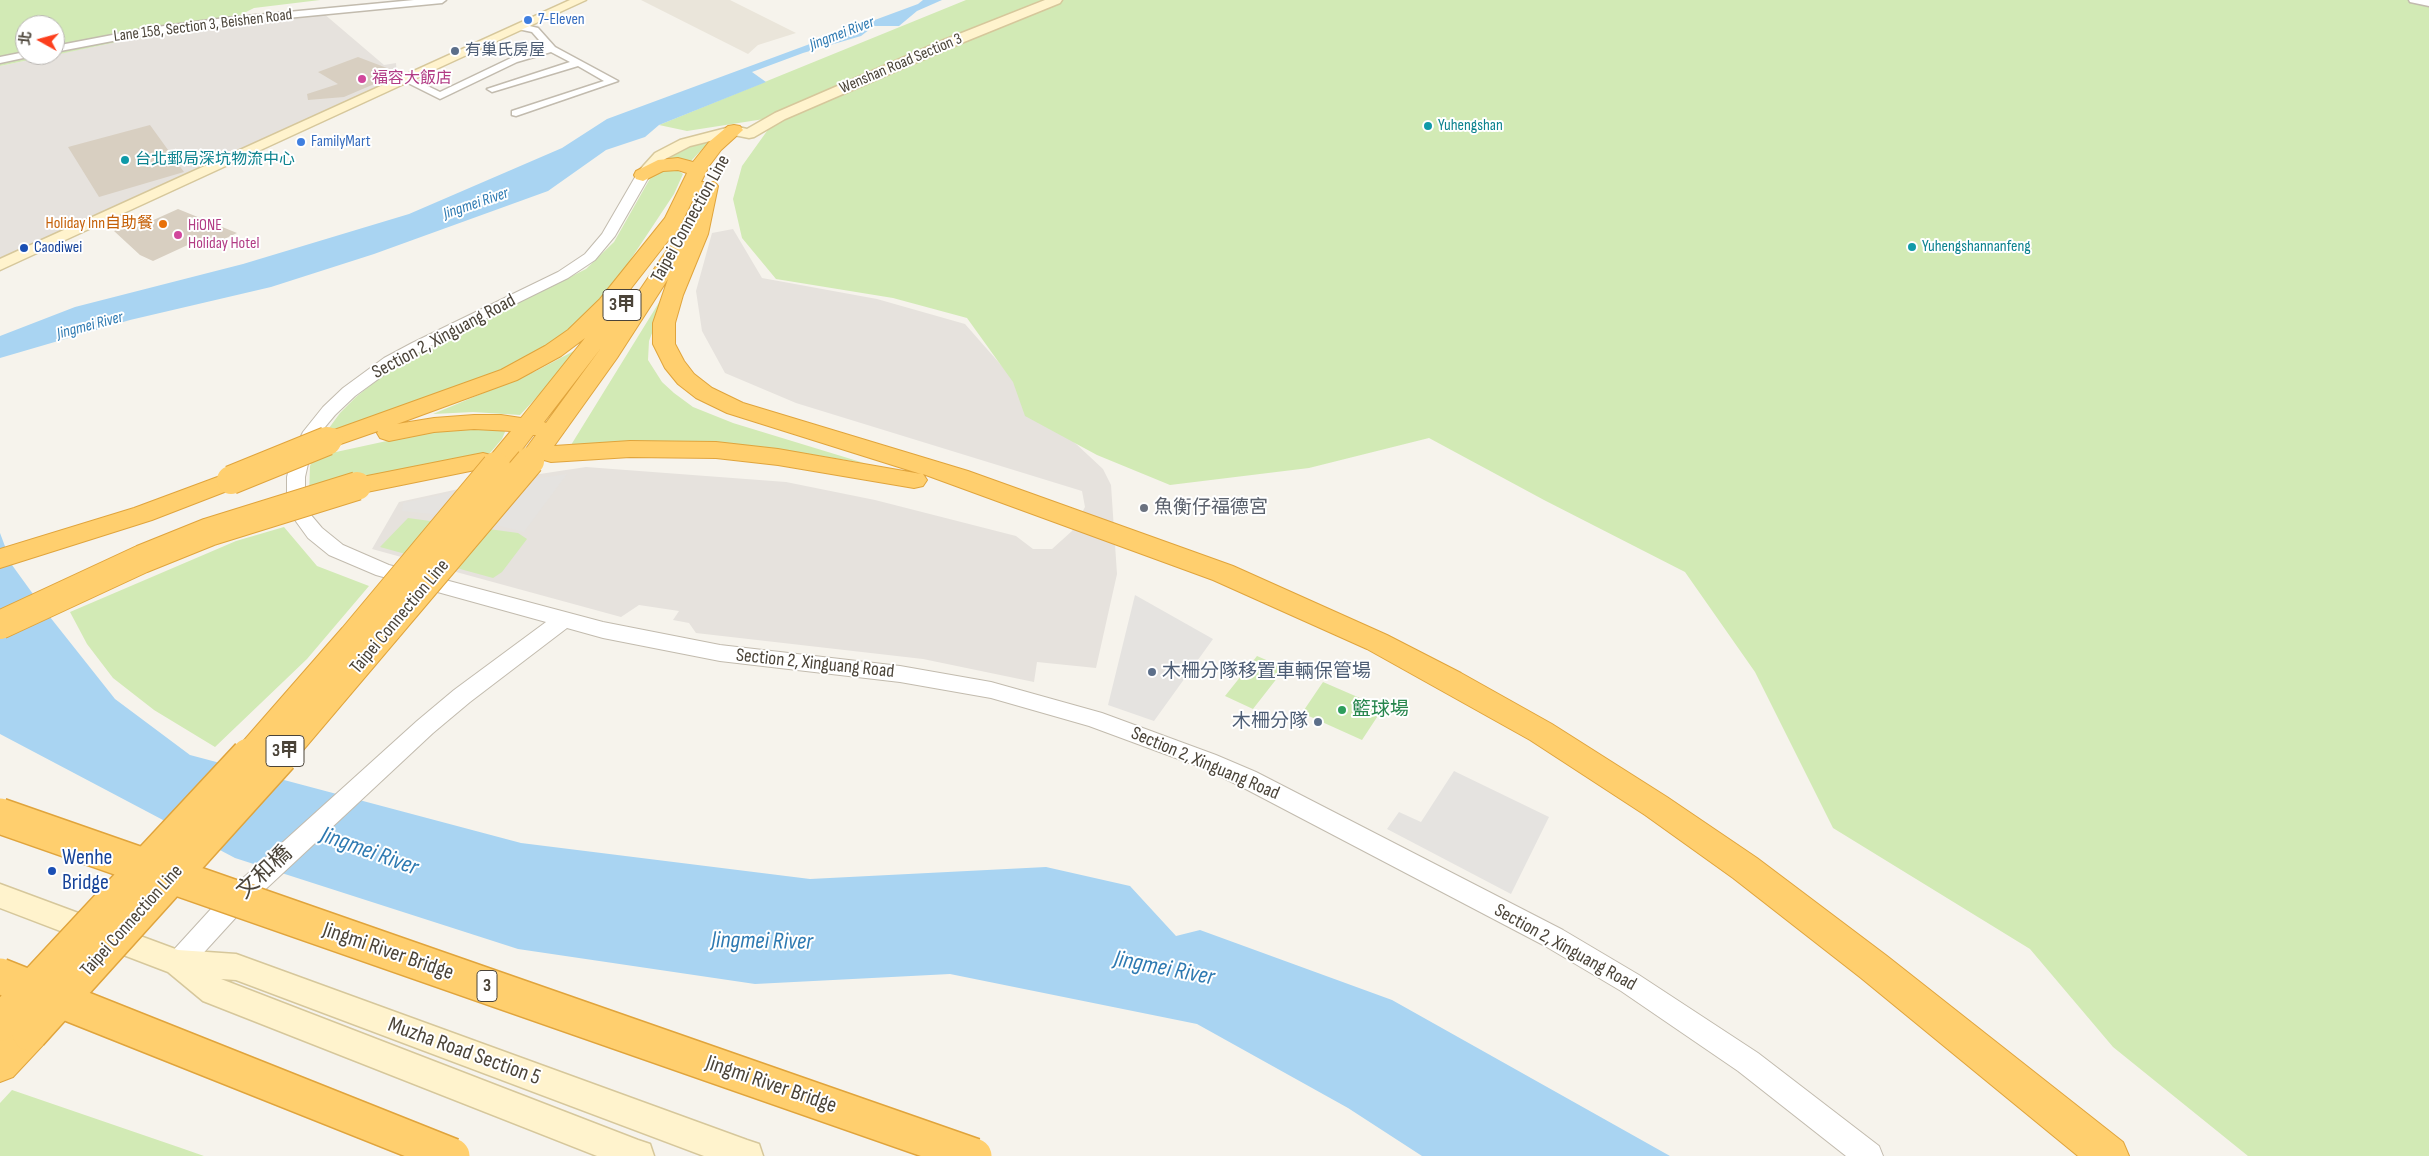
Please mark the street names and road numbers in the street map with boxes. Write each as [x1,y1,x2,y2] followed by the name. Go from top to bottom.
[113,6,293,46] street label: Lane 158, Section 3, Beishen Road
[837,30,965,98] street label: Wenshan Road Section 3
[647,151,735,287] street label: Taipei Connection Line
[368,290,520,384] street label: Section 2, Xinguang Road
[603,290,641,320] road number: 3甲
[346,555,454,679] street label: Taipei Connection Line
[735,644,895,684] street label: Section 2, Xinguang Road
[1127,722,1283,806] street label: Section 2, Xinguang Road
[266,736,304,766] road number: 3甲
[232,841,298,905] street label: 文和橋
[76,860,188,982] street label: Taipei Connection Line
[1490,899,1640,997] street label: Section 2, Xinguang Road
[319,917,457,987] street label: Jingmi River Bridge
[477,970,497,1001] road number: 3
[384,1012,544,1092] street label: Muzha Road Section 5
[702,1050,840,1120] street label: Jingmi River Bridge

